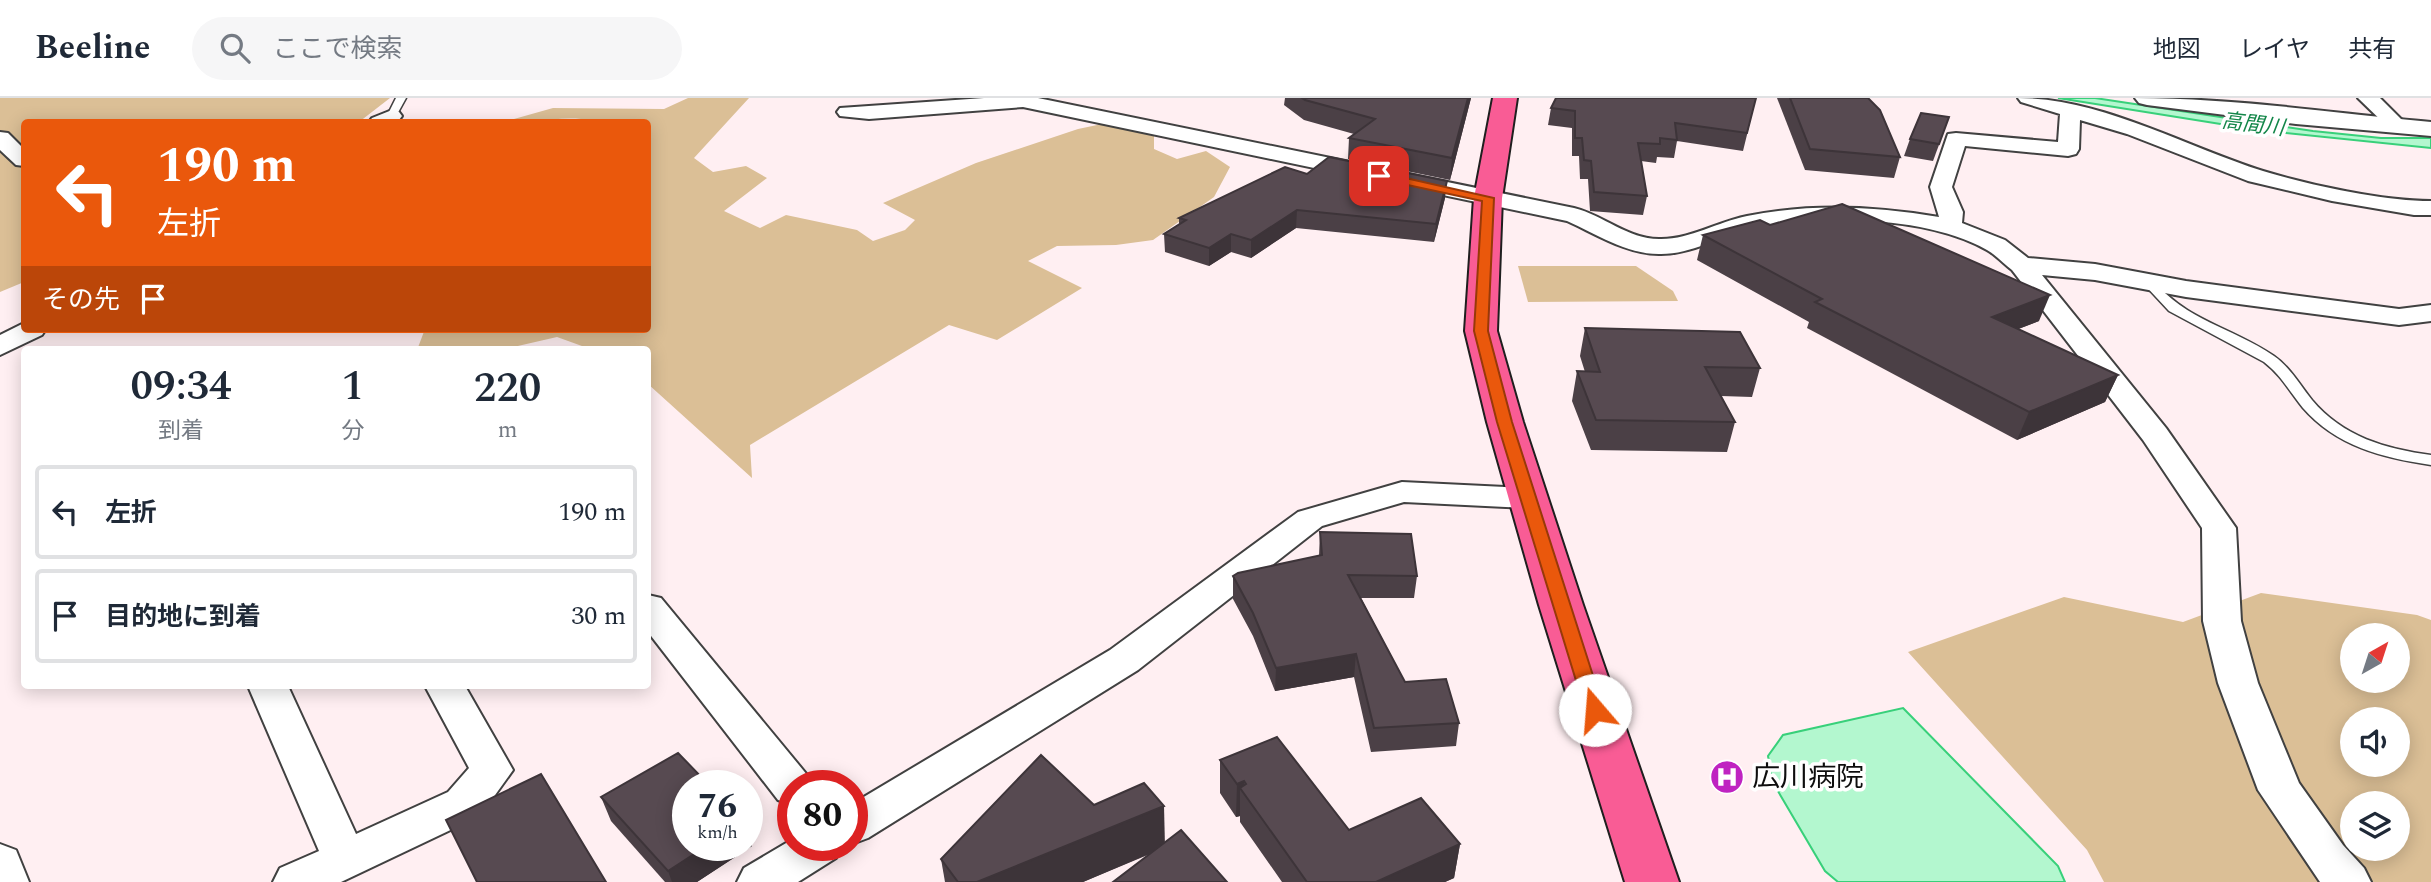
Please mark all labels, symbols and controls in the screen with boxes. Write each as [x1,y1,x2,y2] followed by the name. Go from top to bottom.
[192,17,682,80] search box
[35,23,150,73] text: Beeline
[216,29,254,67] icon: search
[272,29,402,69] text: ここで検索
[2153,32,2201,68] text: 地図
[2239,32,2310,68] text: レイヤ
[2348,32,2396,68] text: 共有
[2220,105,2288,145] water label: 高間川
[157,129,296,204] text: 190 m
[1349,146,1409,206] pin
[42,147,133,238] icon: left
[1360,157,1398,195] icon: arrive
[157,200,221,249] text: 左折
[42,280,120,320] text: その先
[134,280,172,318] icon: arrive
[131,355,232,418] text: 09:34
[341,355,364,418] text: 1
[474,357,541,420] text: 220
[498,413,518,448] text: m
[158,414,204,449] text: 到着
[341,414,364,449] text: 分
[558,492,626,532] text: 190 m
[46,493,84,531] icon: left
[105,493,157,533] text: 左折
[571,596,626,636] text: 30 m
[46,597,84,635] icon: arrive
[105,597,261,637] text: 目的地に到着
[2340,623,2410,693] north arrow
[2340,623,2410,861] map controls
[1558,673,1632,747] position arrow
[2340,707,2410,777] button: sound
[1752,756,1864,799] place label: 広川病院
[1708,758,1746,796] hospital icon: 広川病院
[777,770,868,861] speed limit sign: 80
[698,780,737,833] text: 76
[2340,791,2410,861] button: layers
[697,819,738,846] text: km/h

